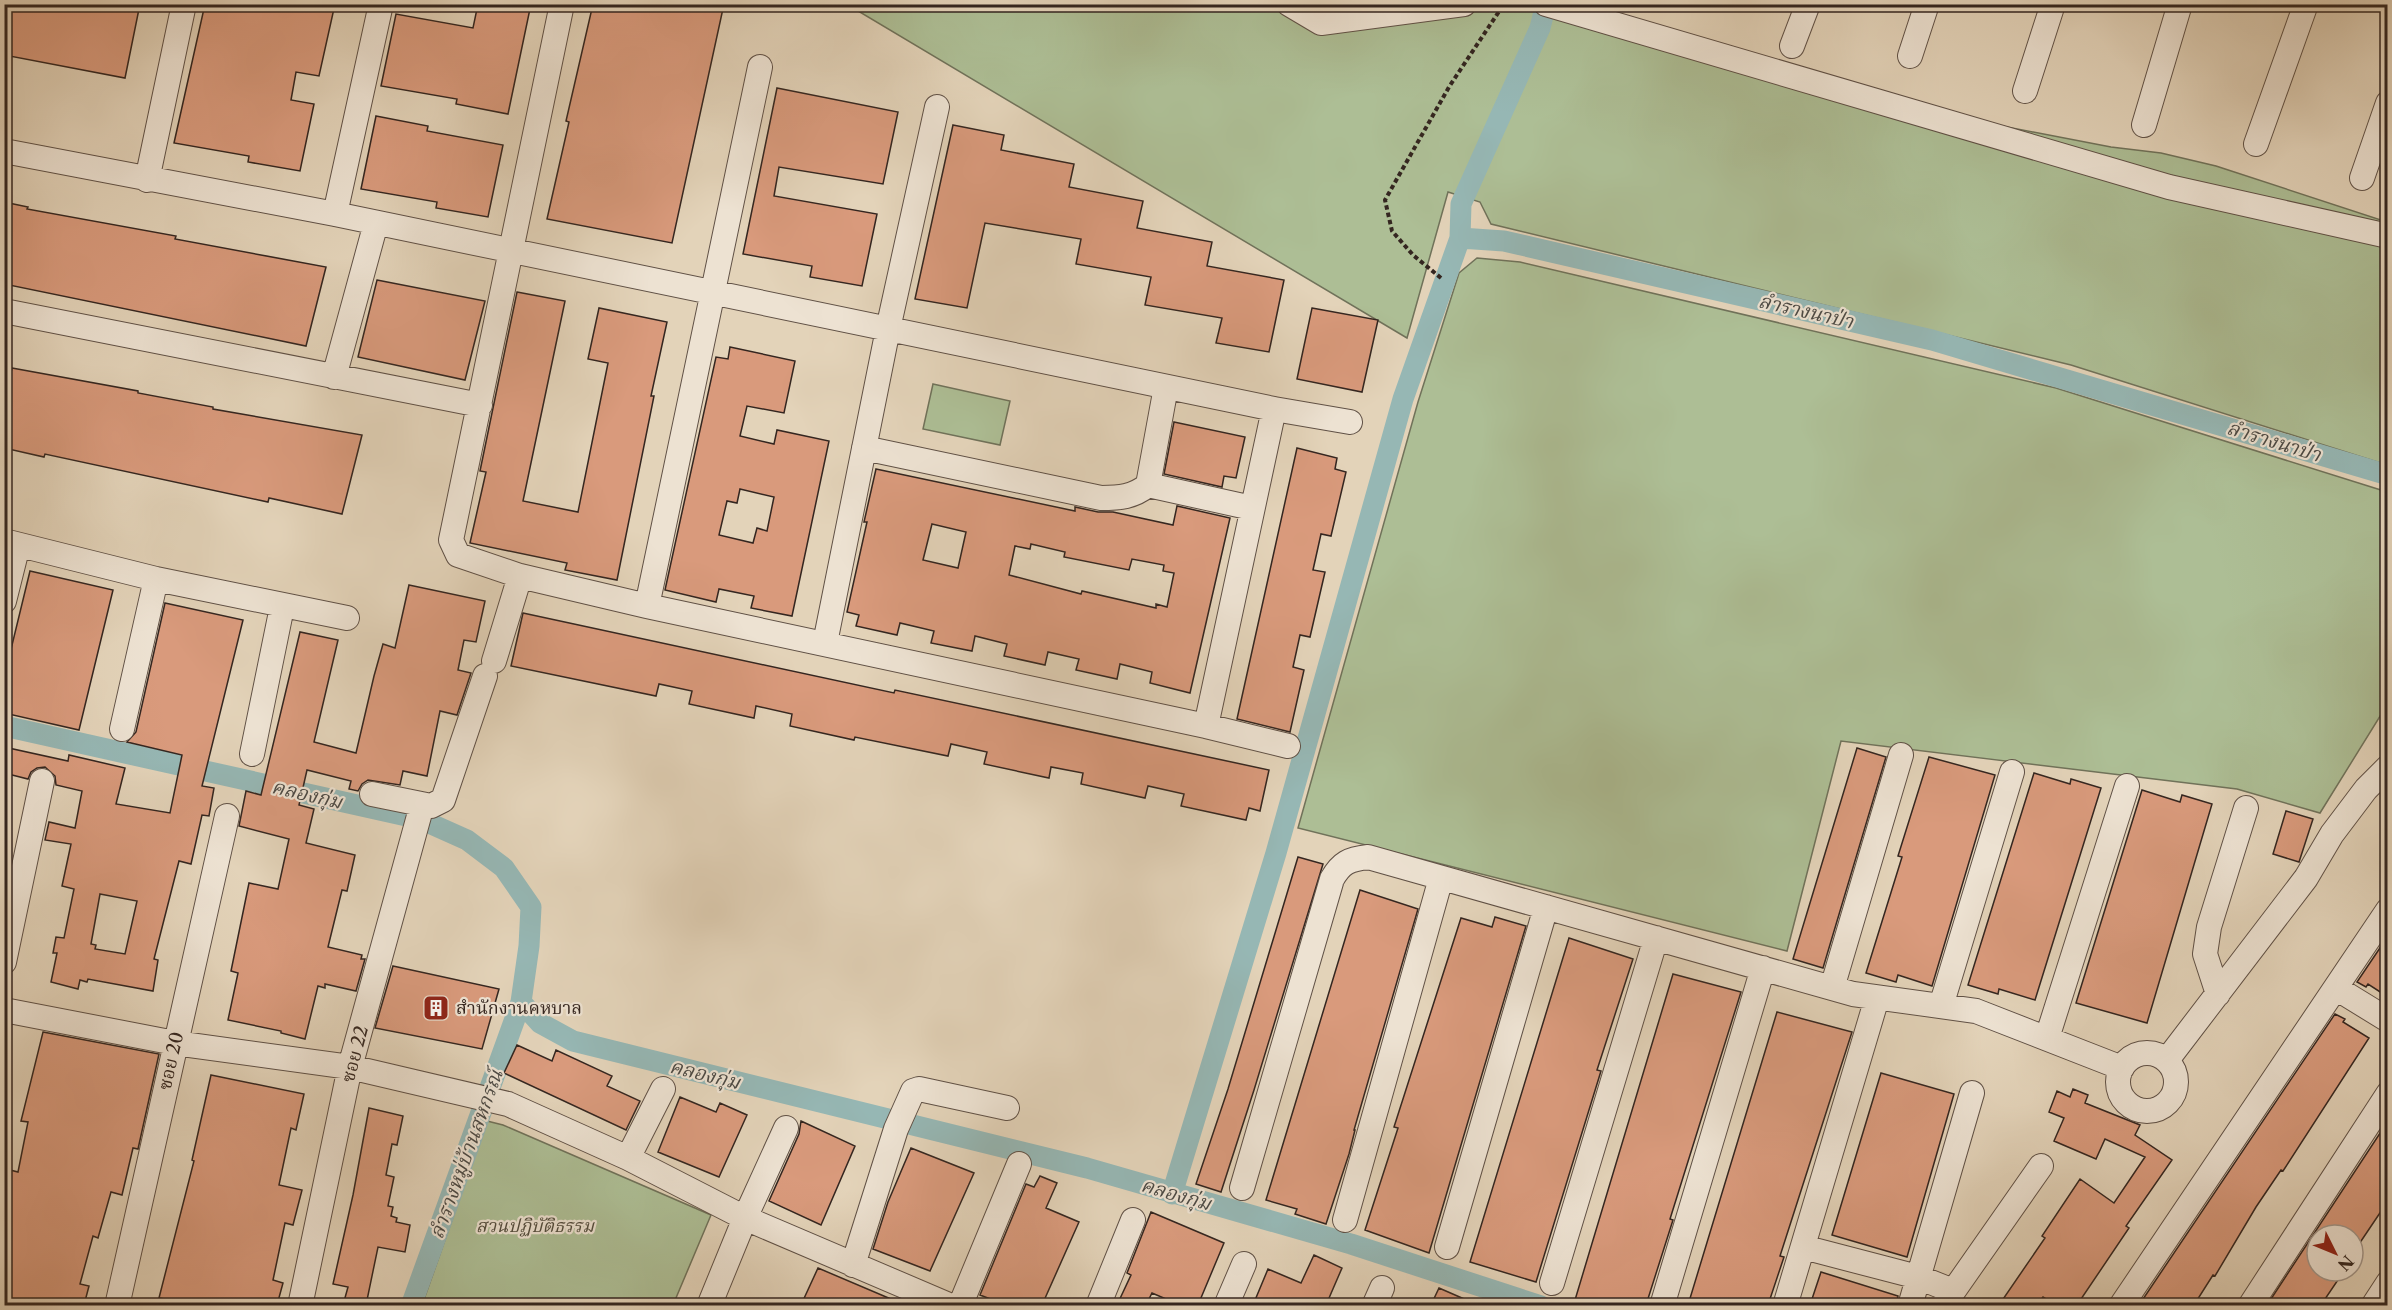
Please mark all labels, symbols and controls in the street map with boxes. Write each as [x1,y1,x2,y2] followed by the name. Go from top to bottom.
[1756,288,1857,334] water label: ลำรางนาป่า
[2224,415,2325,467] water label: ลำรางนาป่า
[269,774,345,815] water label: คลองกุ่ม
[421,993,451,1023] building icon: สำนักงานคหบาล
[456,997,582,1019] place label: สำนักงานคหบาล
[337,1023,373,1085] street label: ซอย 22
[154,1030,188,1092] street label: ซอย 20
[667,1054,744,1095] water label: คลองกุ่ม
[424,1064,510,1242] water label: ลำรางหมู่บ้านสหกรณ์
[1138,1173,1215,1217] water label: คลองกุ่ม
[476,1215,595,1237] park label: สวนปฏิบัติธรรม
[2305,1223,2365,1283] north arrow
[2334,1251,2358,1275] text: N

